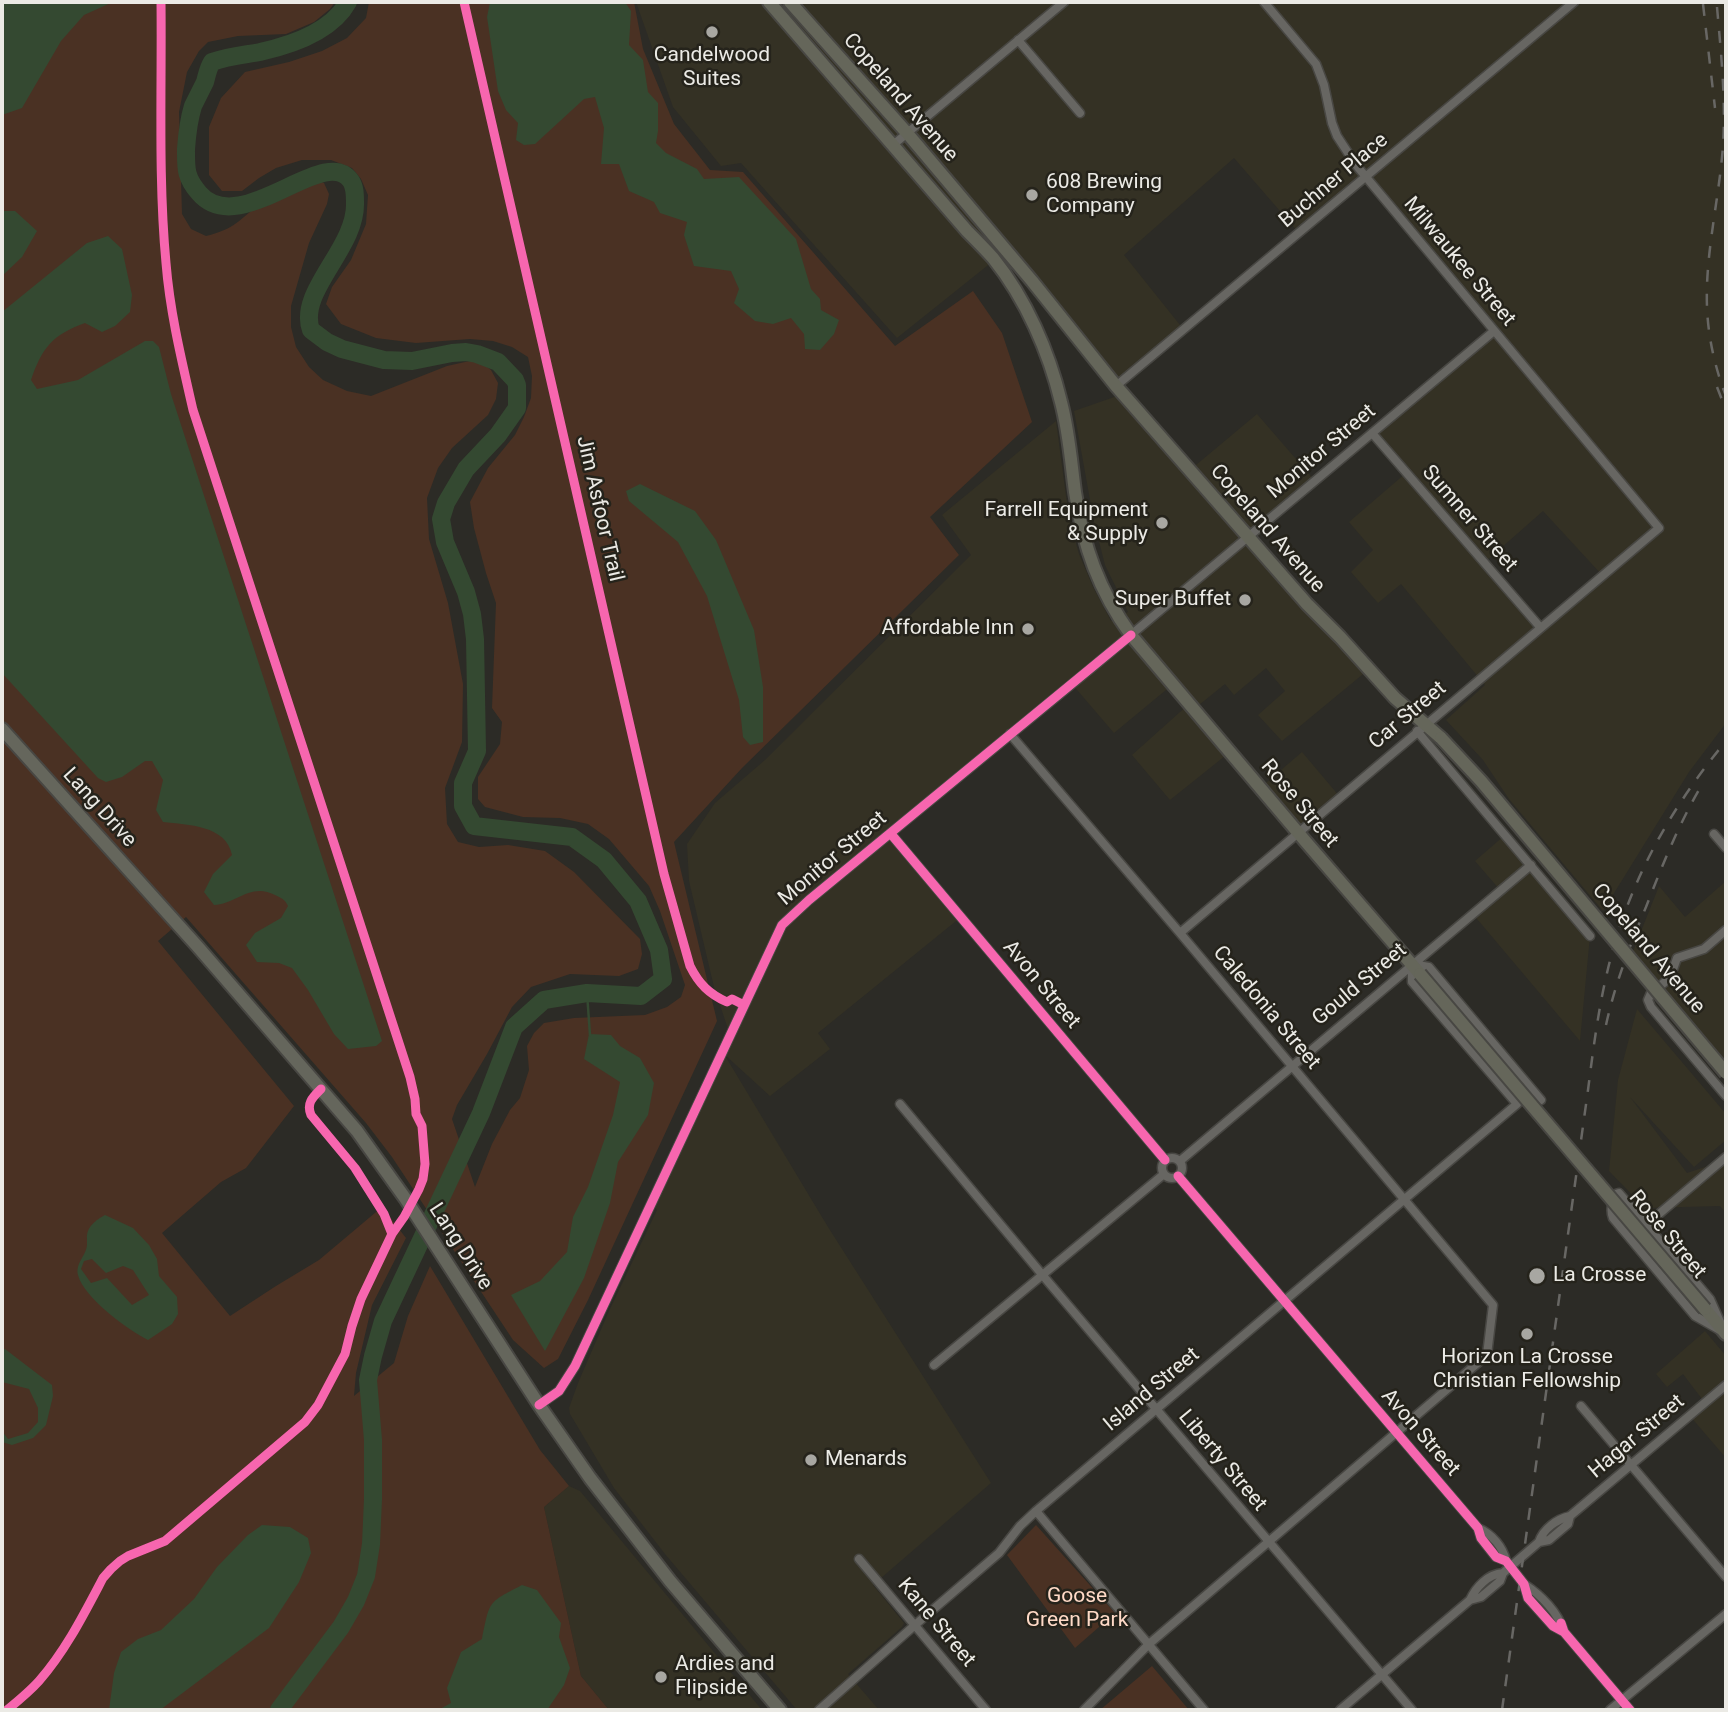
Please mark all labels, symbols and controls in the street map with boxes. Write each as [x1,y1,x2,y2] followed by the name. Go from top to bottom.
[704,24,720,40] marker: Candelwood Suites
[837,28,963,168] street label: Copeland Avenue
[654,43,770,93] place label: Candelwood Suites
[1275,128,1393,234] street label: Buchner Place
[1046,170,1162,220] place label: 608 Brewing Company
[1024,187,1040,203] marker: 608 Brewing Company
[1398,192,1520,332] street label: Milwaukee Street
[1263,399,1381,505] street label: Monitor Street
[570,434,628,584] street label: Jim Asfoor Trail
[1204,459,1330,599] street label: Copeland Avenue
[1416,461,1522,577] street label: Sumner Street
[985,498,1148,548] place label: Farrell Equipment & Supply
[1154,515,1170,531] marker: Farrell Equipment & Supply
[1115,587,1231,613] place label: Super Buffet
[1237,592,1253,608] marker: Super Buffet
[881,616,1014,642] place label: Affordable Inn
[1020,621,1036,637] marker: Affordable Inn
[1364,677,1452,755] street label: Car Street
[1255,755,1343,853] street label: Rose Street
[57,763,141,853] street label: Lang Drive
[774,806,892,912] street label: Monitor Street
[1586,879,1710,1019] street label: Copeland Avenue
[997,936,1085,1034] street label: Avon Street
[1308,938,1412,1032] street label: Gould Street
[1207,941,1325,1075] street label: Caledonia Street
[1623,1186,1711,1284] street label: Rose Street
[423,1199,497,1295] street label: Lang Drive
[1553,1263,1646,1289] place label: La Crosse
[1527,1266,1547,1286] marker: La Crosse
[1519,1326,1535,1342] marker: Horizon La Crosse Christian Fellowship
[1099,1343,1205,1437] street label: Island Street
[1433,1345,1621,1395] place label: Horizon La Crosse Christian Fellowship
[1375,1384,1465,1482] street label: Avon Street
[1584,1390,1690,1484] street label: Hagar Street
[1172,1405,1272,1517] street label: Liberty Street
[825,1447,907,1473] place label: Menards
[803,1452,819,1468] marker: Menards
[892,1574,980,1672] street label: Kane Street
[1026,1584,1128,1634] park label: Goose Green Park
[675,1652,775,1702] place label: Ardies and Flipside
[653,1669,669,1685] marker: Ardies and Flipside

